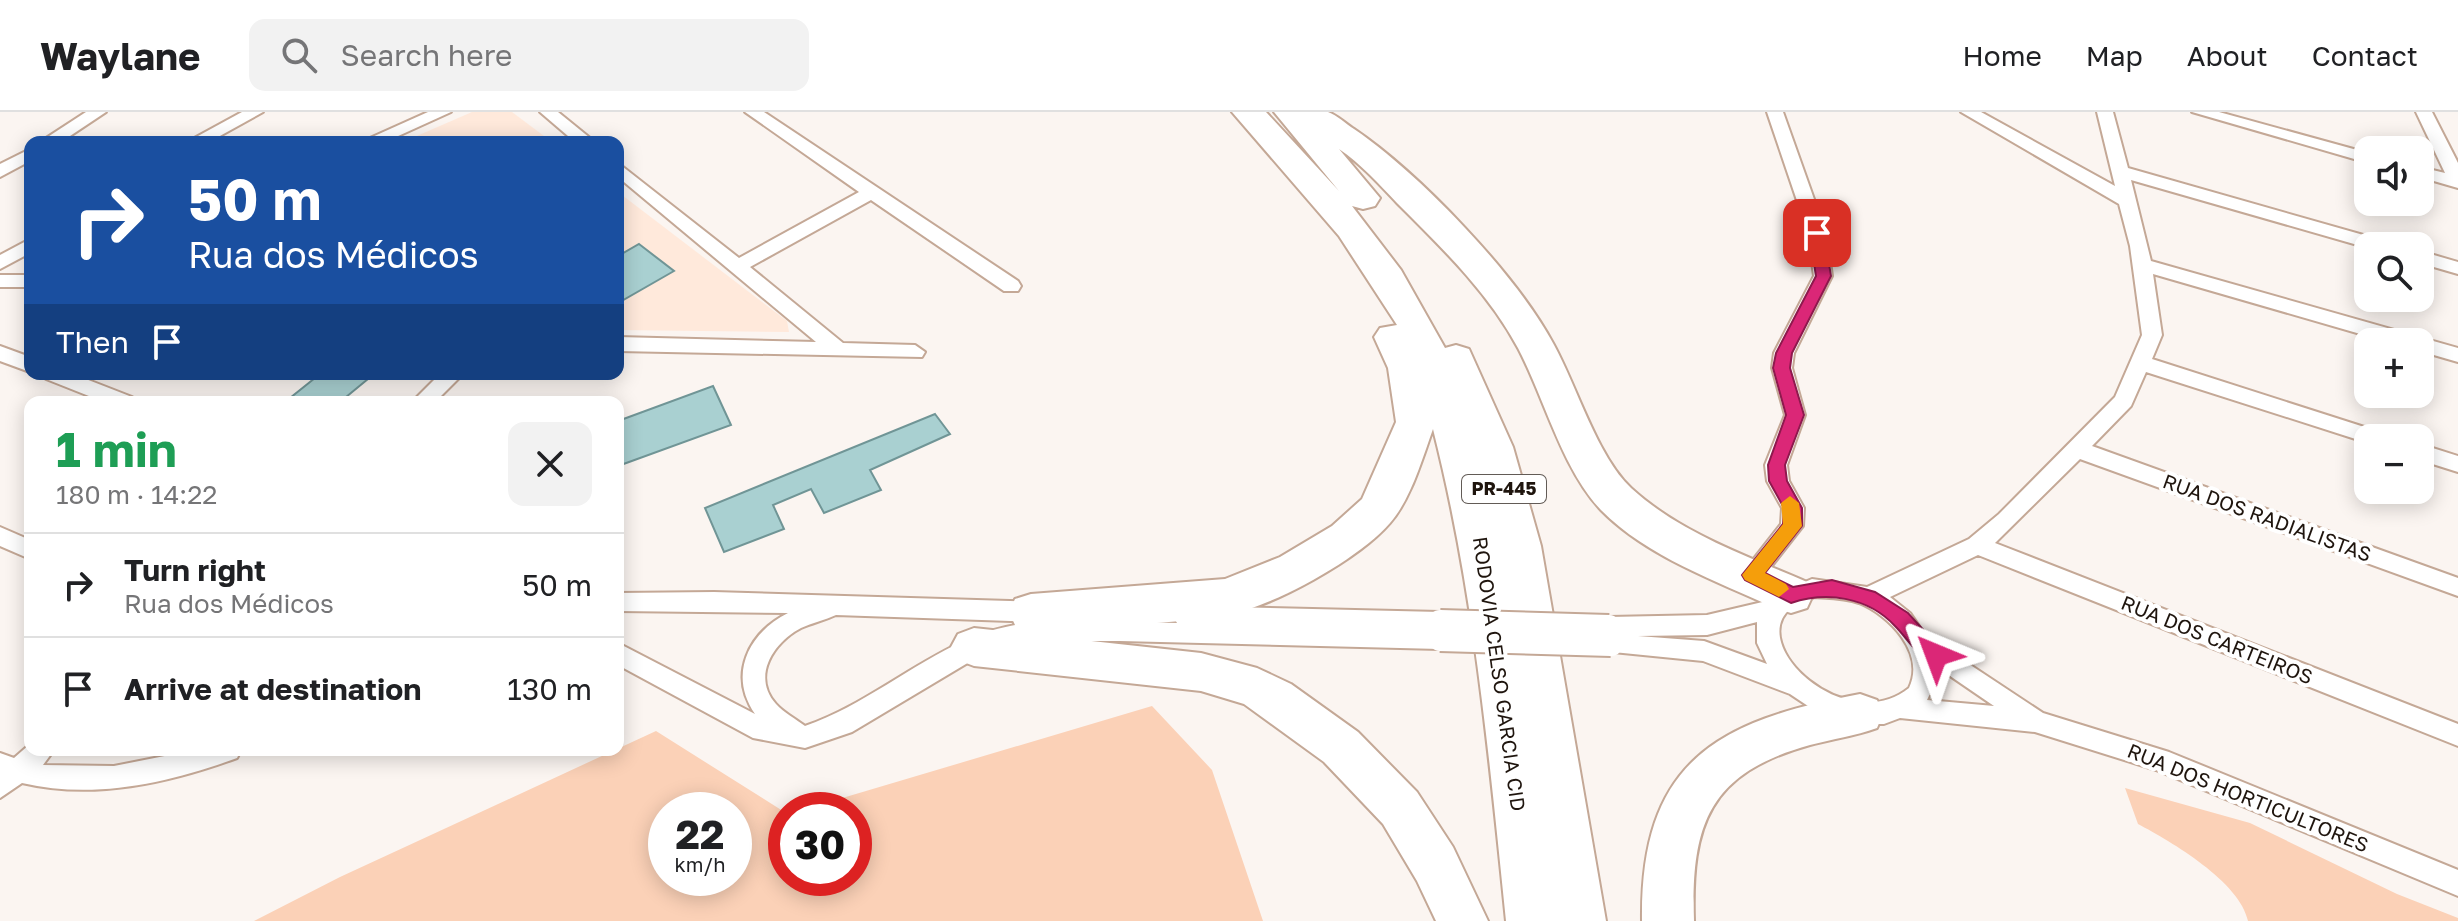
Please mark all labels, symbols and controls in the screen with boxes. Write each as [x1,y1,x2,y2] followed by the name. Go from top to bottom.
[249,19,809,91] search box
[40,33,201,78] text: Waylane
[277,33,321,77] icon: search
[341,37,512,73] text: Search here
[1963,39,2042,72] text: Home
[2086,39,2143,72] text: Map
[2187,39,2268,72] text: About
[2312,39,2418,72] text: Contact
[2354,136,2434,504] map controls
[2354,136,2434,216] button: sound
[188,165,322,232] text: 50 m
[56,168,160,272] icon: right
[1783,199,1851,267] pin
[1795,211,1839,255] icon: arrive
[2354,232,2434,312] button: search
[188,233,479,276] text: Rua dos Médicos
[145,320,189,364] icon: arrive
[56,324,129,360] text: Then
[2354,328,2434,408] button: +
[56,420,177,478] text: 1 min
[508,422,592,506] button: close
[2354,424,2434,504] button: −
[2160,468,2375,566] street label: RUA DOS RADIALISTAS
[1462,475,1546,503] road number: PR-445
[56,479,217,510] text: 180 m · 14:22
[1469,535,1531,813] street label: RODOVIA CELSO GARCIA CID
[124,552,266,588] text: Turn right
[56,563,100,607] icon: right
[522,567,592,603] text: 50 m
[124,588,334,619] text: Rua dos Médicos
[2118,590,2317,688] street label: RUA DOS CARTEIROS
[1894,613,1978,697] position arrow
[56,667,100,711] icon: arrive
[124,671,421,707] text: Arrive at destination
[507,671,592,707] text: 130 m
[2124,738,2372,857] street label: RUA DOS HORTICULTORES
[768,792,872,896] speed limit sign: 30
[676,810,724,858] text: 22
[675,852,725,876] text: km/h

